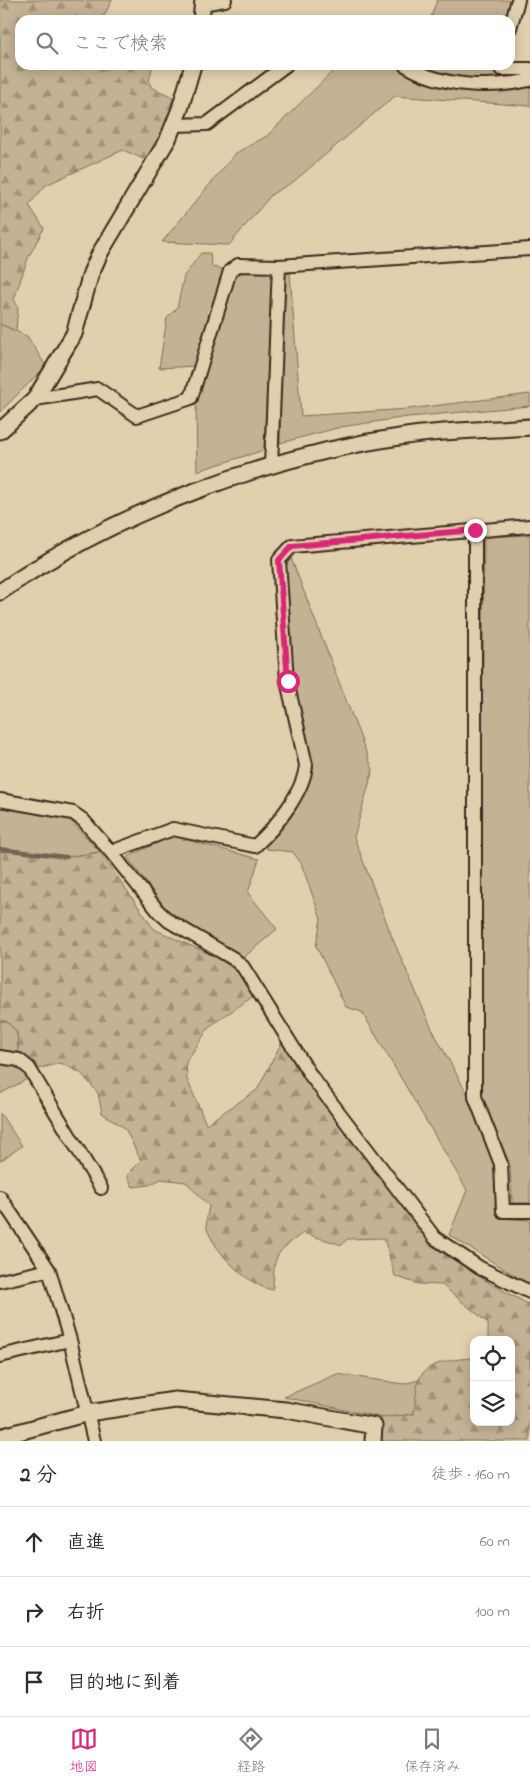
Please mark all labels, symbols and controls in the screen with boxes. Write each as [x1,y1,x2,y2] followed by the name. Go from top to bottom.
[15,15,515,70] search box
[33,29,61,57] icon: search
[73,31,168,58] text: ここで検索
[464,519,487,542] route end
[277,670,300,693] route start
[470,1336,515,1426] map controls
[470,1336,515,1381] button: locate
[470,1381,515,1426] button: layers
[20,1461,57,1491] text: 2 分
[431,1463,510,1487] text: 徒歩 · 160 m
[20,1528,48,1556] icon: ahead
[67,1530,105,1557] text: 直進
[480,1530,510,1554] text: 60 m
[20,1598,48,1626] icon: right
[67,1600,105,1627] text: 右折
[475,1600,510,1624] text: 100 m
[20,1668,48,1696] icon: arrive
[67,1670,181,1697] text: 目的地に到着
[70,1725,98,1778] tab: 地図
[237,1725,265,1778] tab: 経路
[404,1725,460,1778] tab: 保存済み

